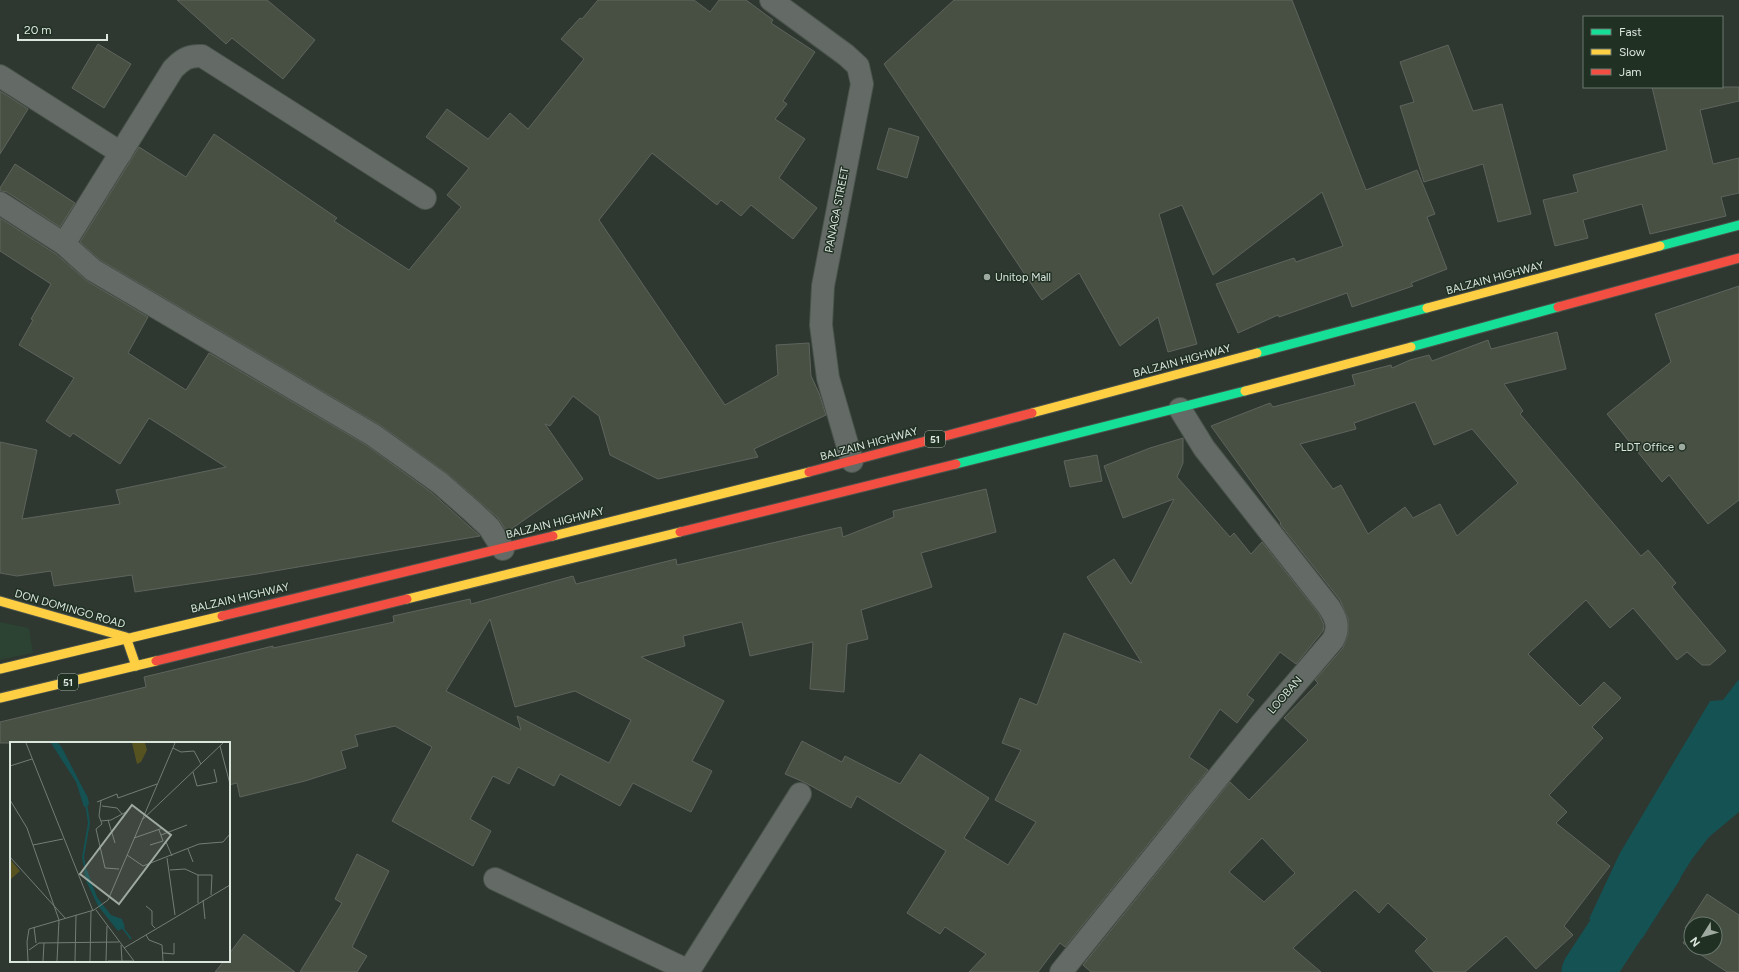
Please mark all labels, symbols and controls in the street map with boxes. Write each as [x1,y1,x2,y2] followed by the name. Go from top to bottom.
[18,16,107,42] scale bar
[1583,16,1723,88] legend
[24,23,52,37] text: 20 m
[1619,25,1642,39] text: Fast
[1619,45,1646,59] text: Slow
[1619,65,1642,79] text: Jam
[822,166,852,254] street label: PANAGA STREET
[1445,259,1546,297] street label: BALZAIN HIGHWAY
[995,271,1051,284] place label: Unitop Mall
[982,272,992,282] marker: Unitop Mall
[1132,342,1233,380] street label: BALZAIN HIGHWAY
[819,425,920,463] street label: BALZAIN HIGHWAY
[925,431,945,447] road number: 51
[1614,441,1674,454] place label: PLDT Office
[1677,442,1687,452] marker: PLDT Office
[505,504,606,541] street label: BALZAIN HIGHWAY
[190,580,291,616] street label: BALZAIN HIGHWAY
[13,587,127,631] street label: DON DOMINGO ROAD
[58,674,78,690] road number: 51
[1265,674,1305,716] street label: LOOBAN
[10,742,230,962] inset map
[1683,916,1723,956] north arrow
[1688,934,1703,949] text: N

